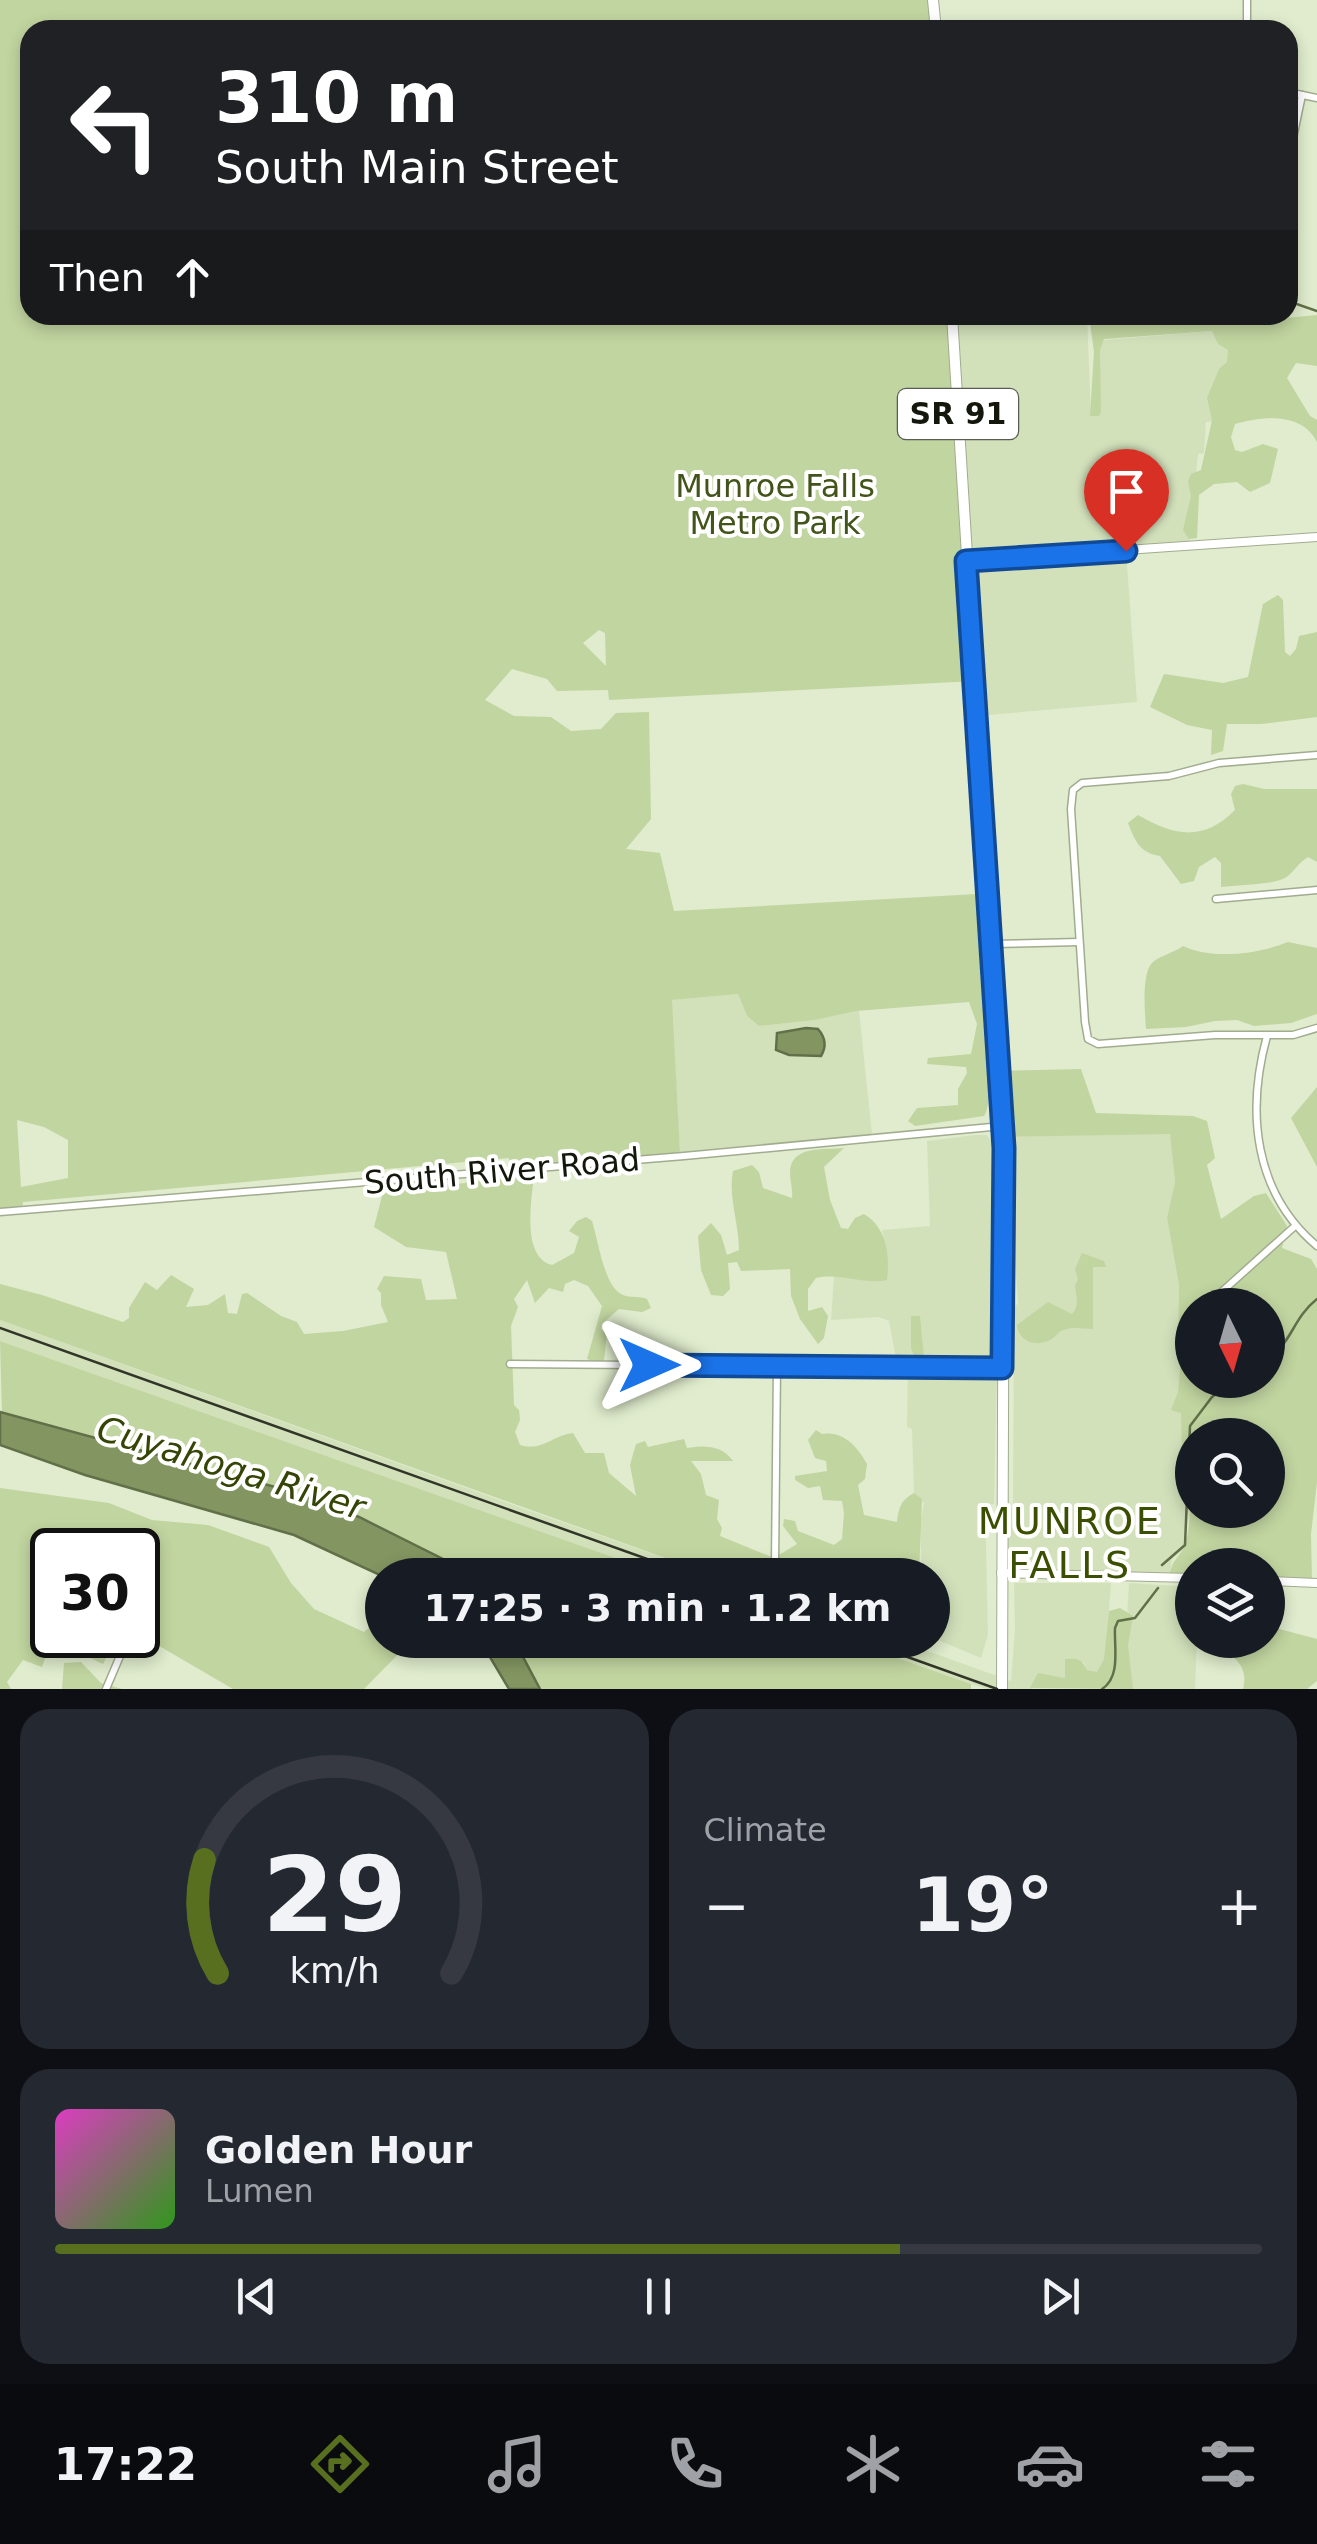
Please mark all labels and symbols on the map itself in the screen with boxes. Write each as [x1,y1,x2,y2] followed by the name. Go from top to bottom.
[898,389,1018,439] road number: SR 91
[1084,449,1169,552] pin
[675,467,875,542] park label: Munroe Falls Metro Park
[363,1140,641,1202] street label: South River Road
[1175,1288,1285,1398] north arrow
[597,1313,701,1417] position arrow
[92,1408,372,1529] water label: Cuyahoga River
[978,1499,1162,1587] district label: MUNROE FALLS
[30,1528,160,1658] speed limit sign: 30

